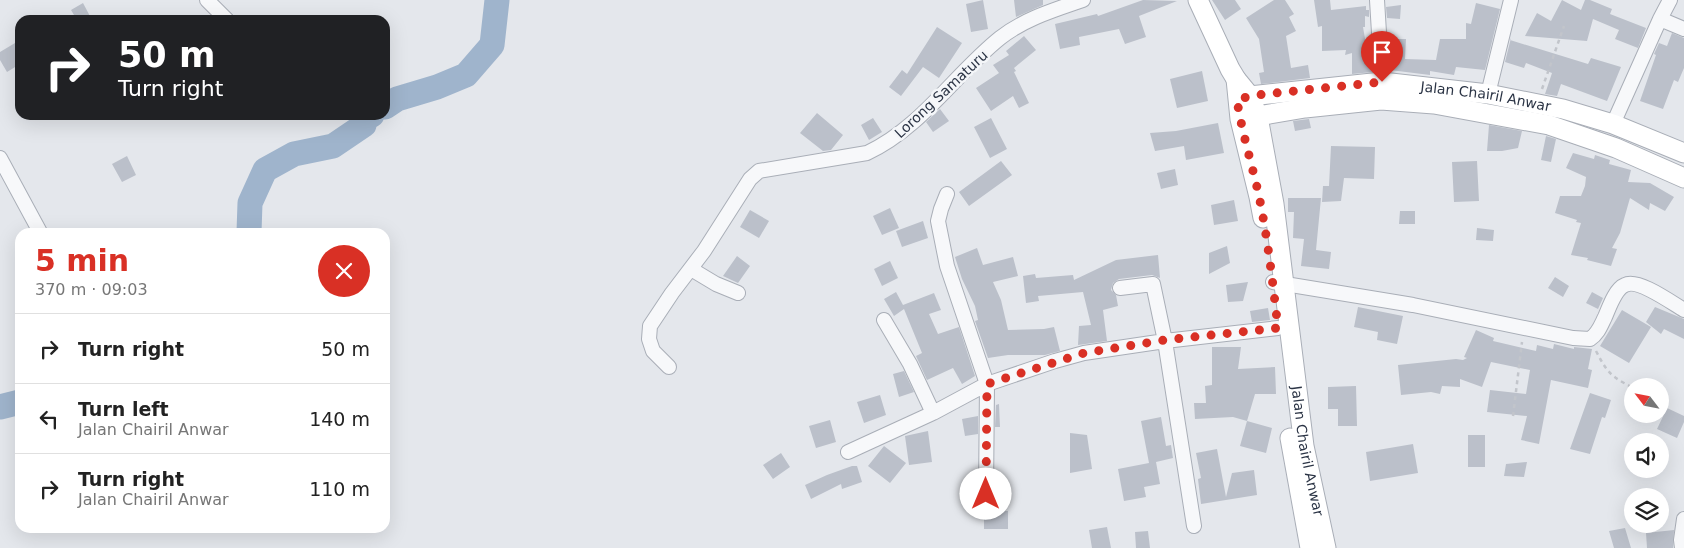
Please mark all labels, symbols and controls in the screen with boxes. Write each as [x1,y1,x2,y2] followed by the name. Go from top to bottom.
[1361,31,1403,82] pin
[35,35,100,100] icon: right
[118,35,215,75] text: 50 m
[1368,38,1396,66] icon: arrive
[891,47,991,141] street label: Lorong Samaturu
[118,76,223,101] text: Turn right
[1419,78,1553,114] street label: Jalan Chairil Anwar
[35,243,129,278] text: 5 min
[318,245,370,297] button: close
[35,280,148,299] text: 370 m · 09:03
[35,335,63,363] icon: right
[78,338,184,360] text: Turn right
[321,338,370,360] text: 50 m
[1624,378,1669,422] north arrow
[1624,378,1669,533] map controls
[1288,384,1327,518] street label: Jalan Chairil Anwar
[78,398,169,420] text: Turn left
[35,405,63,433] icon: left
[309,408,370,430] text: 140 m
[78,420,229,439] text: Jalan Chairil Anwar
[1624,433,1669,478] button: sound
[959,467,1011,519] position arrow
[78,468,184,490] text: Turn right
[35,475,63,503] icon: right
[309,478,370,500] text: 110 m
[1624,488,1669,533] button: layers
[78,490,229,509] text: Jalan Chairil Anwar

